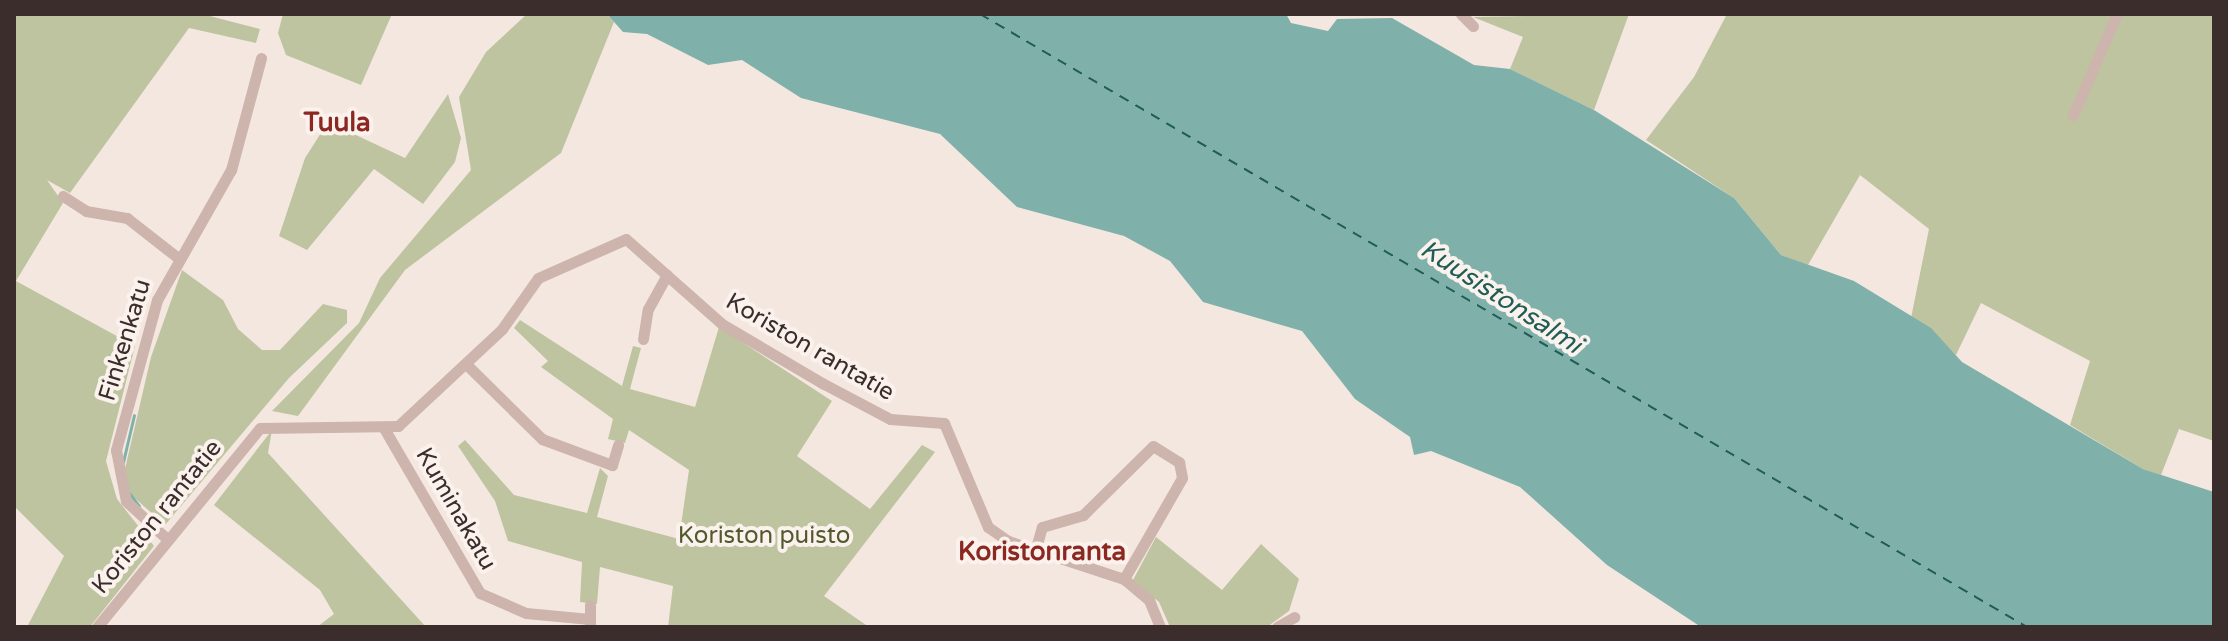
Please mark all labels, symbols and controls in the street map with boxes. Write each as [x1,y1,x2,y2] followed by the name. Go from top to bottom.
[303,107,371,139] district label: Tuula
[1415,233,1587,361] water label: Kuusistonsalmi
[93,276,157,404] street label: Finkenkatu
[721,287,899,407] street label: Koriston rantatie
[86,434,228,600] street label: Koriston rantatie
[409,443,503,575] street label: Kuminakatu
[678,522,850,550] park label: Koriston puisto
[958,536,1126,568] district label: Koristonranta

